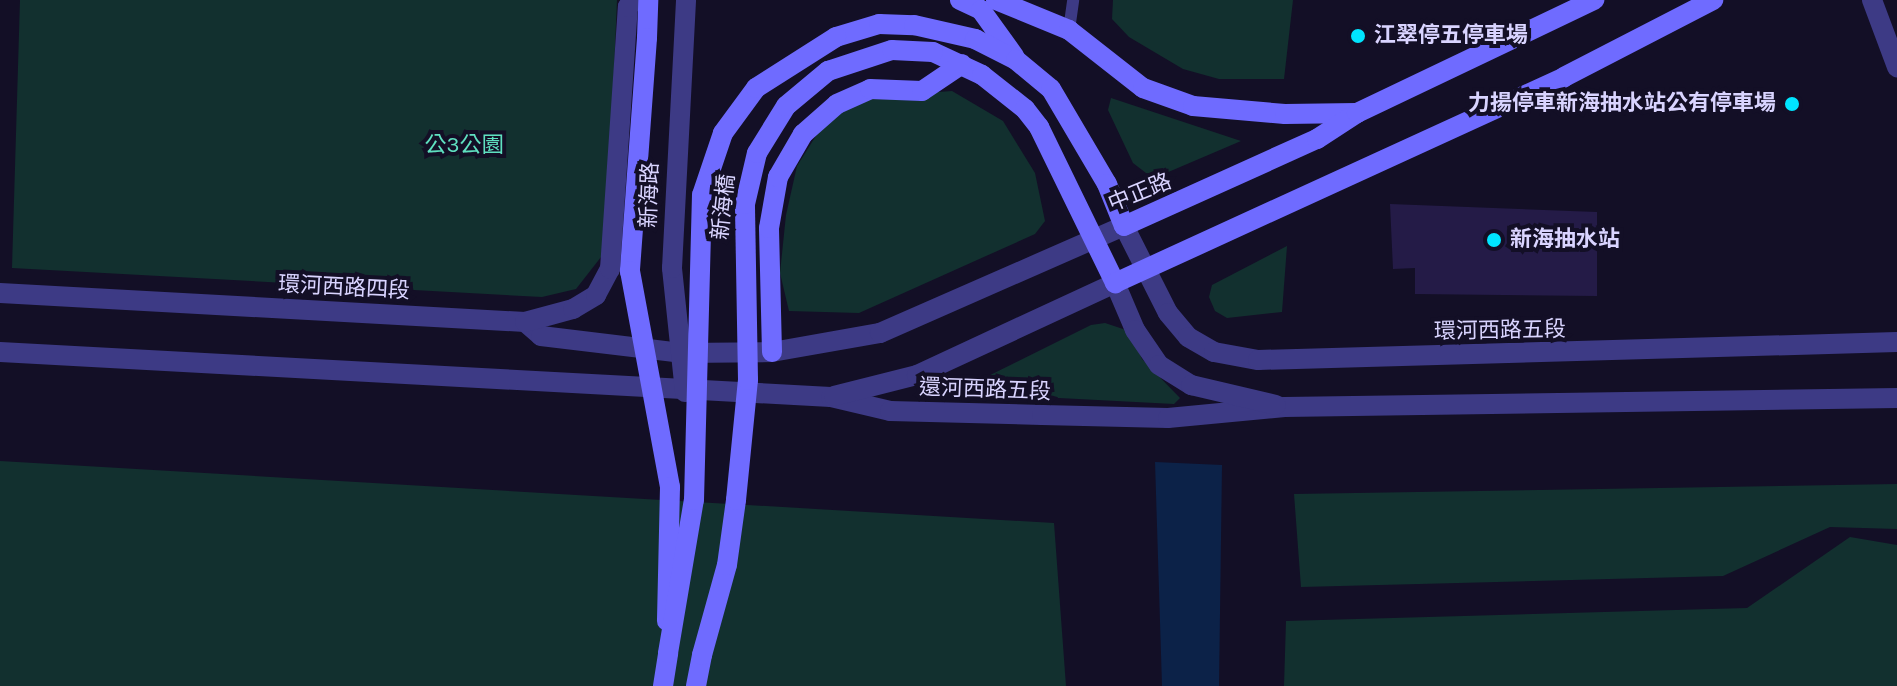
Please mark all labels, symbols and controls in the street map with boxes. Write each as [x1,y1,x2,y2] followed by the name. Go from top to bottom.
[1374,23,1528,49] place label: 江翠停五停車場
[1349,27,1367,45] marker: 江翠停五停車場
[1468,91,1776,117] place label: 力揚停車新海抽水站公有停車場
[1783,95,1801,113] marker: 力揚停車新海抽水站公有停車場
[425,133,503,159] park label: 公3公園
[636,162,664,228] street label: 新海路
[1104,168,1176,218] street label: 中正路
[707,173,741,241] street label: 新海橋
[1510,227,1620,253] place label: 新海抽水站
[1485,231,1503,249] marker: 新海抽水站
[277,271,411,305] street label: 環河西路四段
[1434,317,1566,345] street label: 環河西路五段
[919,375,1051,405] street label: 還河西路五段

